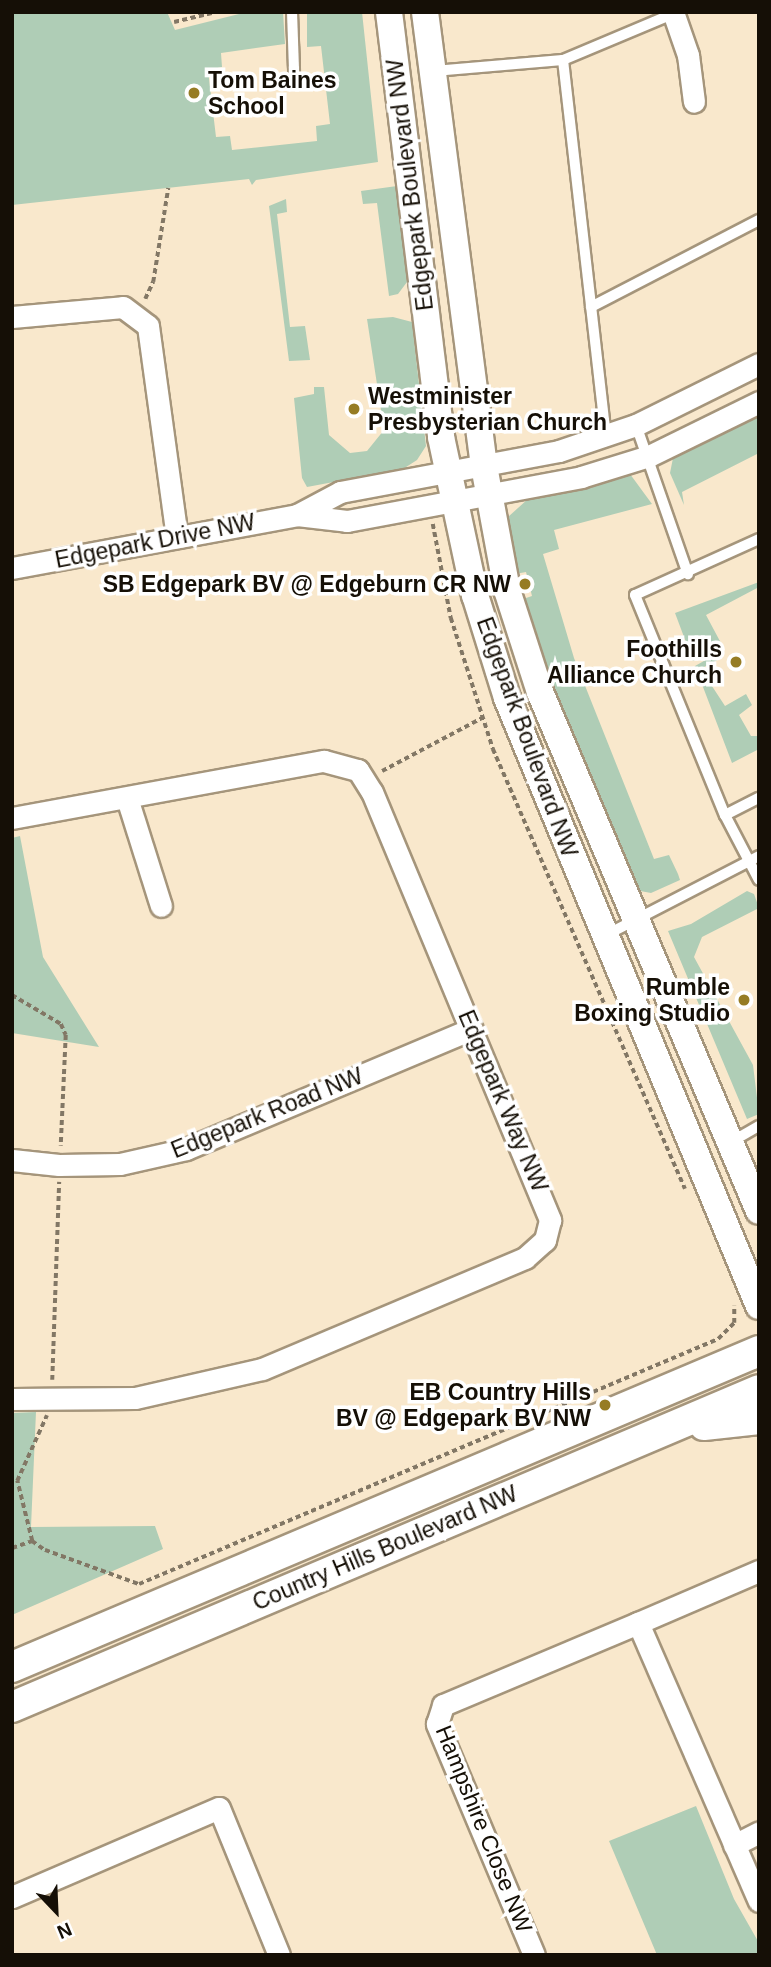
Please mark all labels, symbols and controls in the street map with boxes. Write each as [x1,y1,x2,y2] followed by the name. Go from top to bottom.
[381,58,439,312] street label: Edgepark Boulevard NW
[208,66,337,120] place label: Tom Baines School
[186,85,202,101] marker: Tom Baines School
[368,382,607,436] place label: Westminister Presbysterian Church
[346,401,362,417] marker: Westminister Presbysterian Church
[53,508,257,574] street label: Edgepark Drive NW
[103,570,511,598] place label: SB Edgepark BV @ Edgeburn CR NW
[517,576,533,592] marker: SB Edgepark BV @ Edgeburn CR NW
[471,613,583,861] street label: Edgepark Boulevard NW
[547,635,722,689] place label: Foothills Alliance Church
[728,654,744,670] marker: Foothills Alliance Church
[574,973,730,1027] place label: Rumble Boxing Studio
[736,992,752,1008] marker: Rumble Boxing Studio
[452,1006,554,1196] street label: Edgepark Way NW
[167,1062,367,1164] street label: Edgepark Road NW
[336,1378,591,1432] place label: EB Country Hills BV @ Edgepark BV NW
[597,1397,613,1413] marker: EB Country Hills BV @ Edgepark BV NW
[248,1480,522,1616] street label: Country Hills Boulevard NW
[430,1721,538,1937] street label: Hampshire Close NW
[21,1876,91,1946] north arrow
[54,1918,75,1943] text: N

